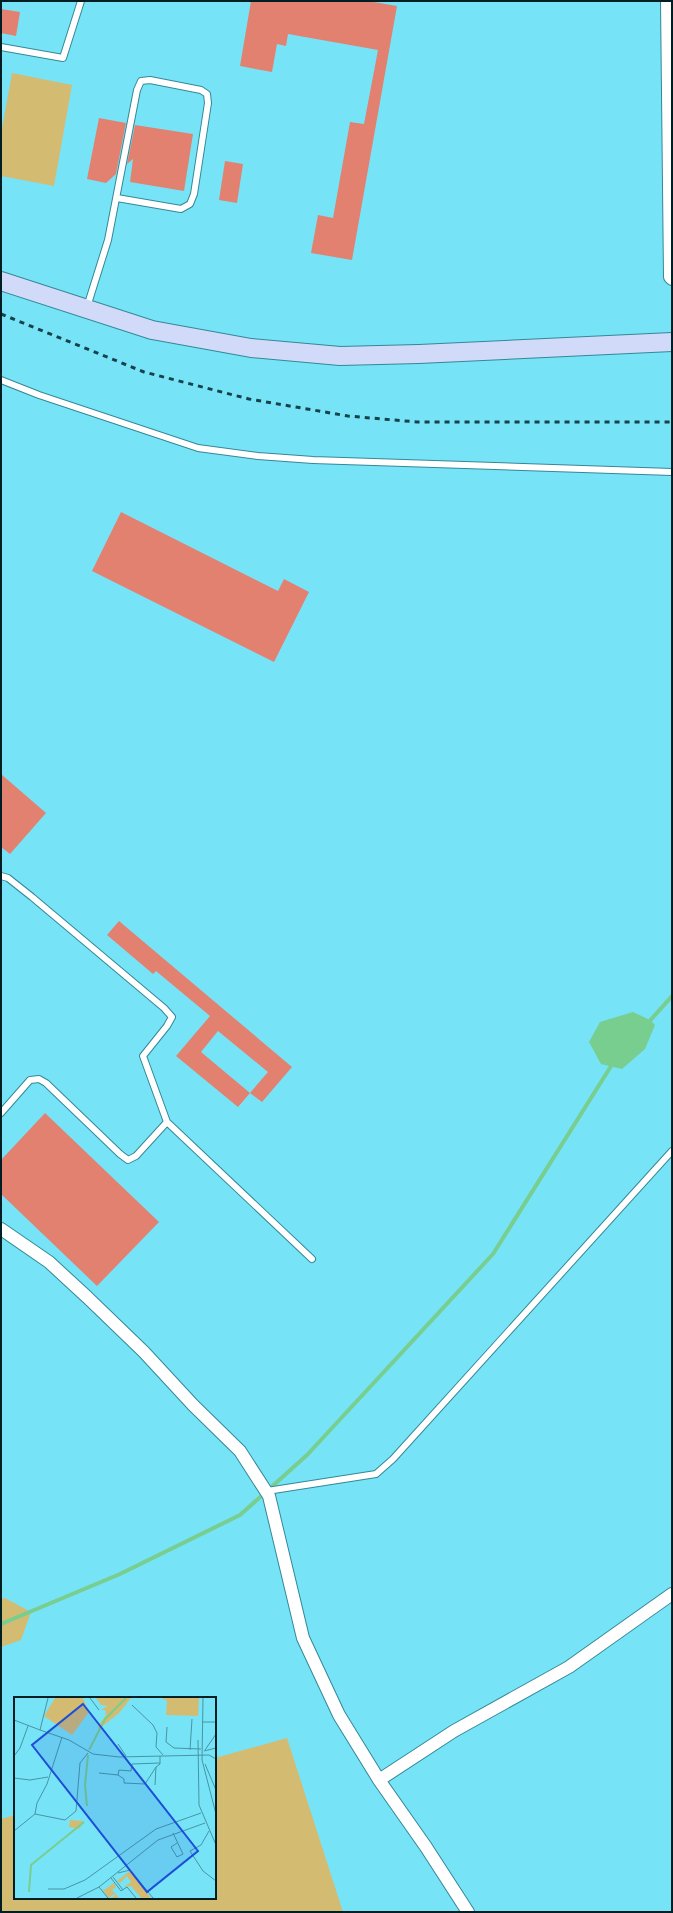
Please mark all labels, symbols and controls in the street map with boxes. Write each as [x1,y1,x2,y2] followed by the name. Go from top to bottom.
[14,1697,216,1899] inset map

